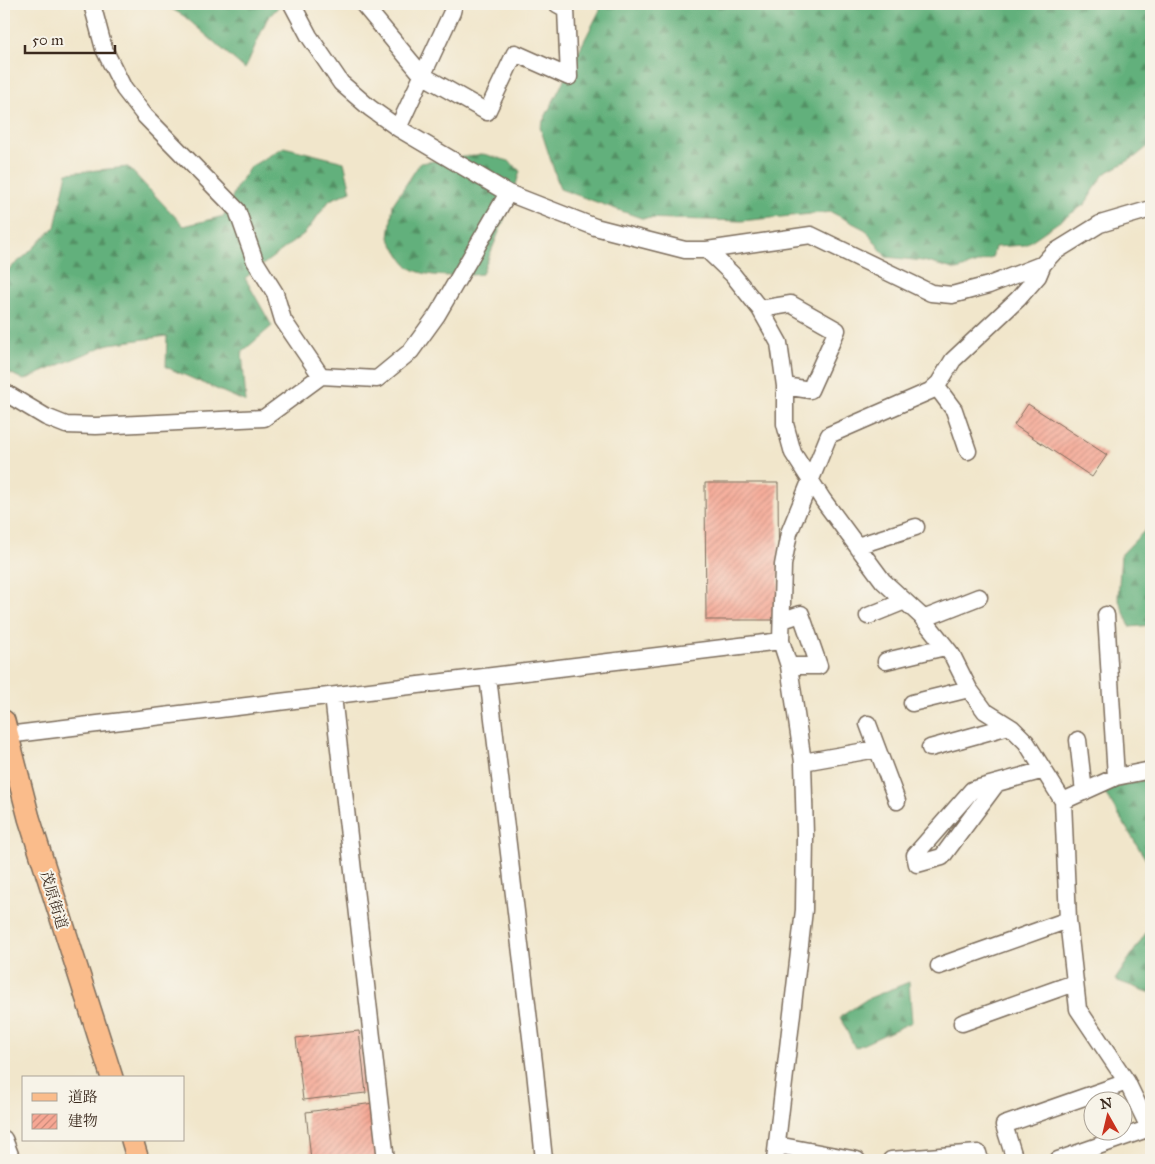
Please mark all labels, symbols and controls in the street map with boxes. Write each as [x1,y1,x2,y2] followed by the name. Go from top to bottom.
[25,22,115,54] scale bar
[32,31,64,49] text: 50 m
[37,869,71,931] street label: 茂原街道
[22,1076,185,1142] legend
[68,1088,98,1106] text: 道路
[1082,1092,1132,1142] north arrow
[1099,1094,1113,1113] text: N
[68,1112,98,1130] text: 建物

